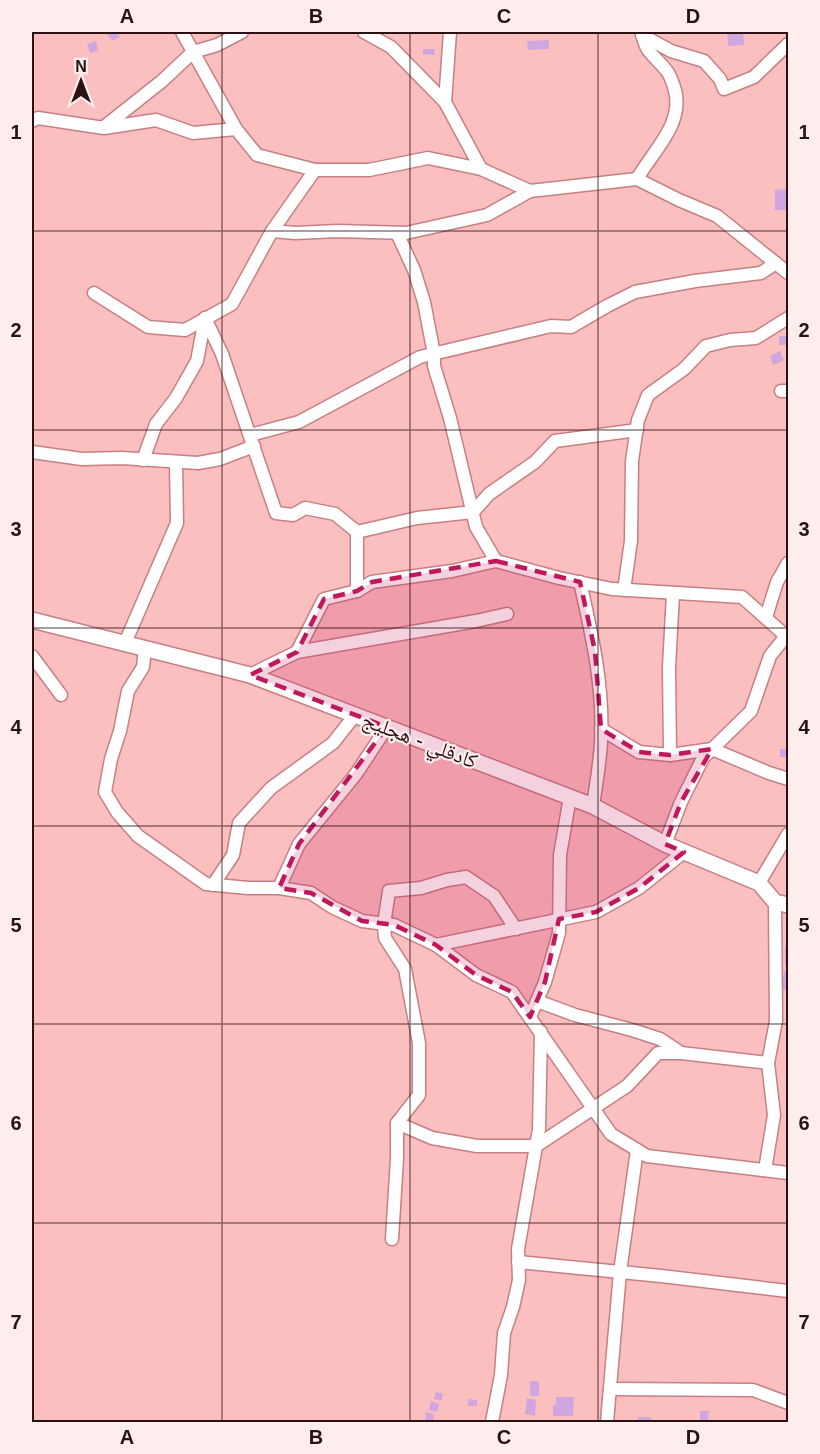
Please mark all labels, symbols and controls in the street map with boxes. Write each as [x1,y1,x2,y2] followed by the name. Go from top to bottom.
[120,5,134,27] text: A
[309,5,323,27] text: B
[497,5,511,27] text: C
[686,5,700,27] text: D
[51,51,111,111] north arrow
[75,58,87,75] text: N
[10,121,22,143] text: 1
[798,121,810,143] text: 1
[10,319,22,341] text: 2
[798,319,810,341] text: 2
[10,518,22,540] text: 3
[798,518,810,540] text: 3
[357,708,481,778] street label: كادقلي - هجليج
[10,716,22,738] text: 4
[798,716,810,738] text: 4
[10,914,22,936] text: 5
[798,914,810,936] text: 5
[10,1112,22,1134] text: 6
[798,1112,810,1134] text: 6
[10,1311,22,1333] text: 7
[798,1311,810,1333] text: 7
[120,1426,134,1448] text: A
[309,1426,323,1448] text: B
[497,1426,511,1448] text: C
[686,1426,700,1448] text: D

